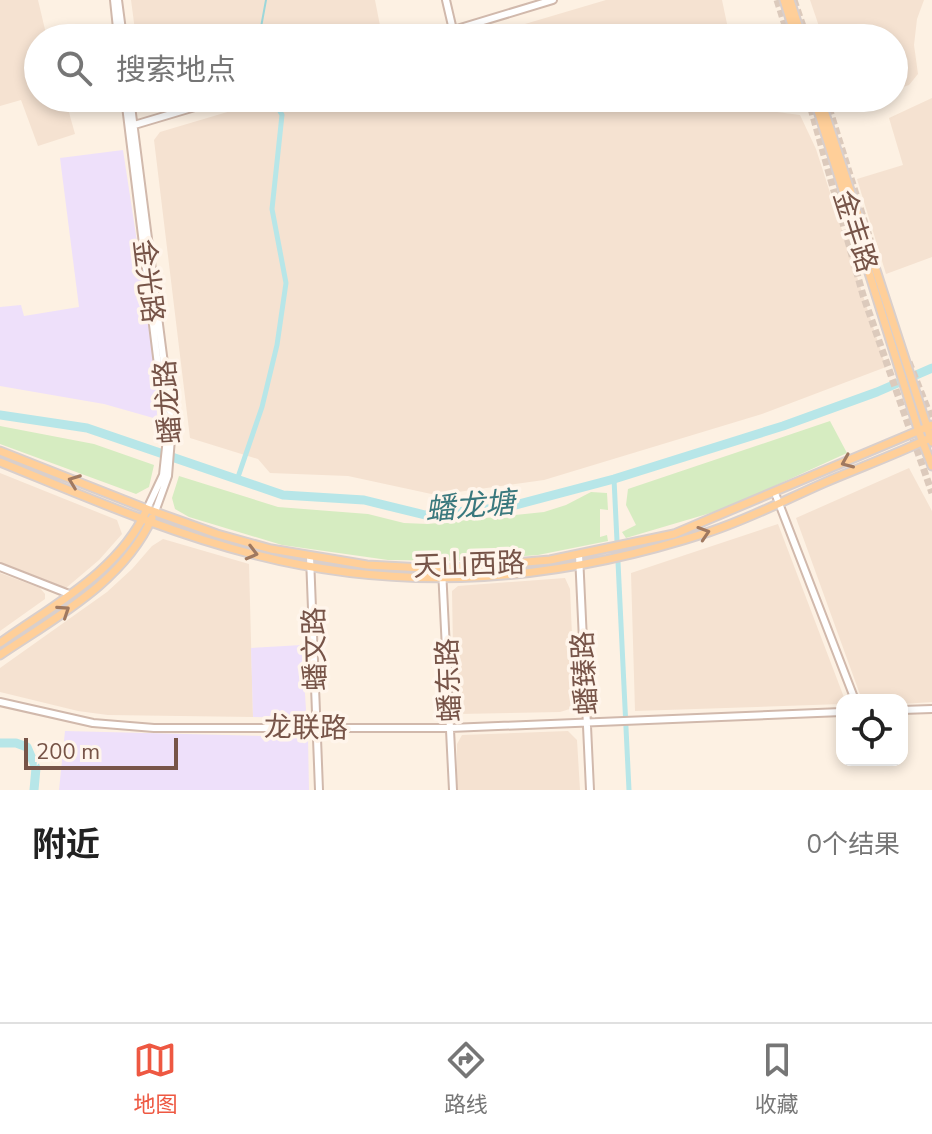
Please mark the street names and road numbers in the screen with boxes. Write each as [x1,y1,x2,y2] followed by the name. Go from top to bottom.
[824,185,886,277] street label: 金丰路
[124,237,172,325] street label: 金光路
[146,359,190,445] street label: 蟠龙路
[412,544,526,586] street label: 天山西路
[295,607,335,691] street label: 蟠文路
[564,630,606,716] street label: 蟠臻路
[429,637,469,723] street label: 蟠东路
[264,708,348,748] street label: 龙联路

